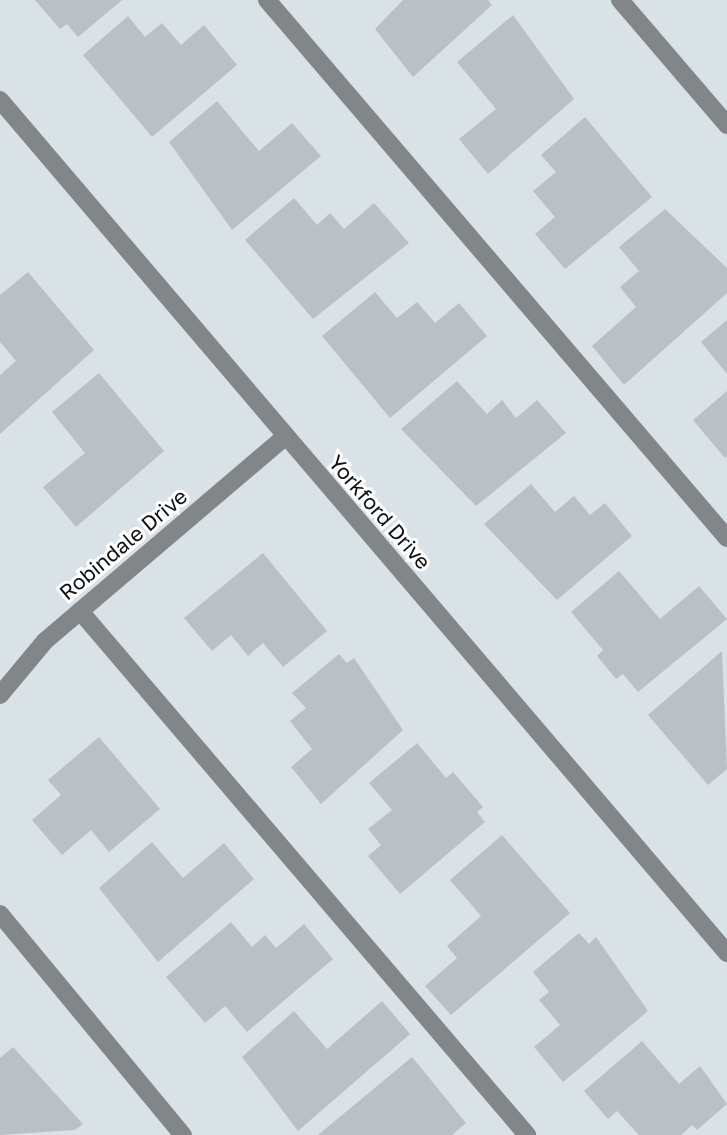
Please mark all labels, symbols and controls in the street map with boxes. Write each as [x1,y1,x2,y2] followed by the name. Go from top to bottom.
[324,450,436,574] street label: Yorkford Drive
[54,483,192,605] street label: Robindale Drive

